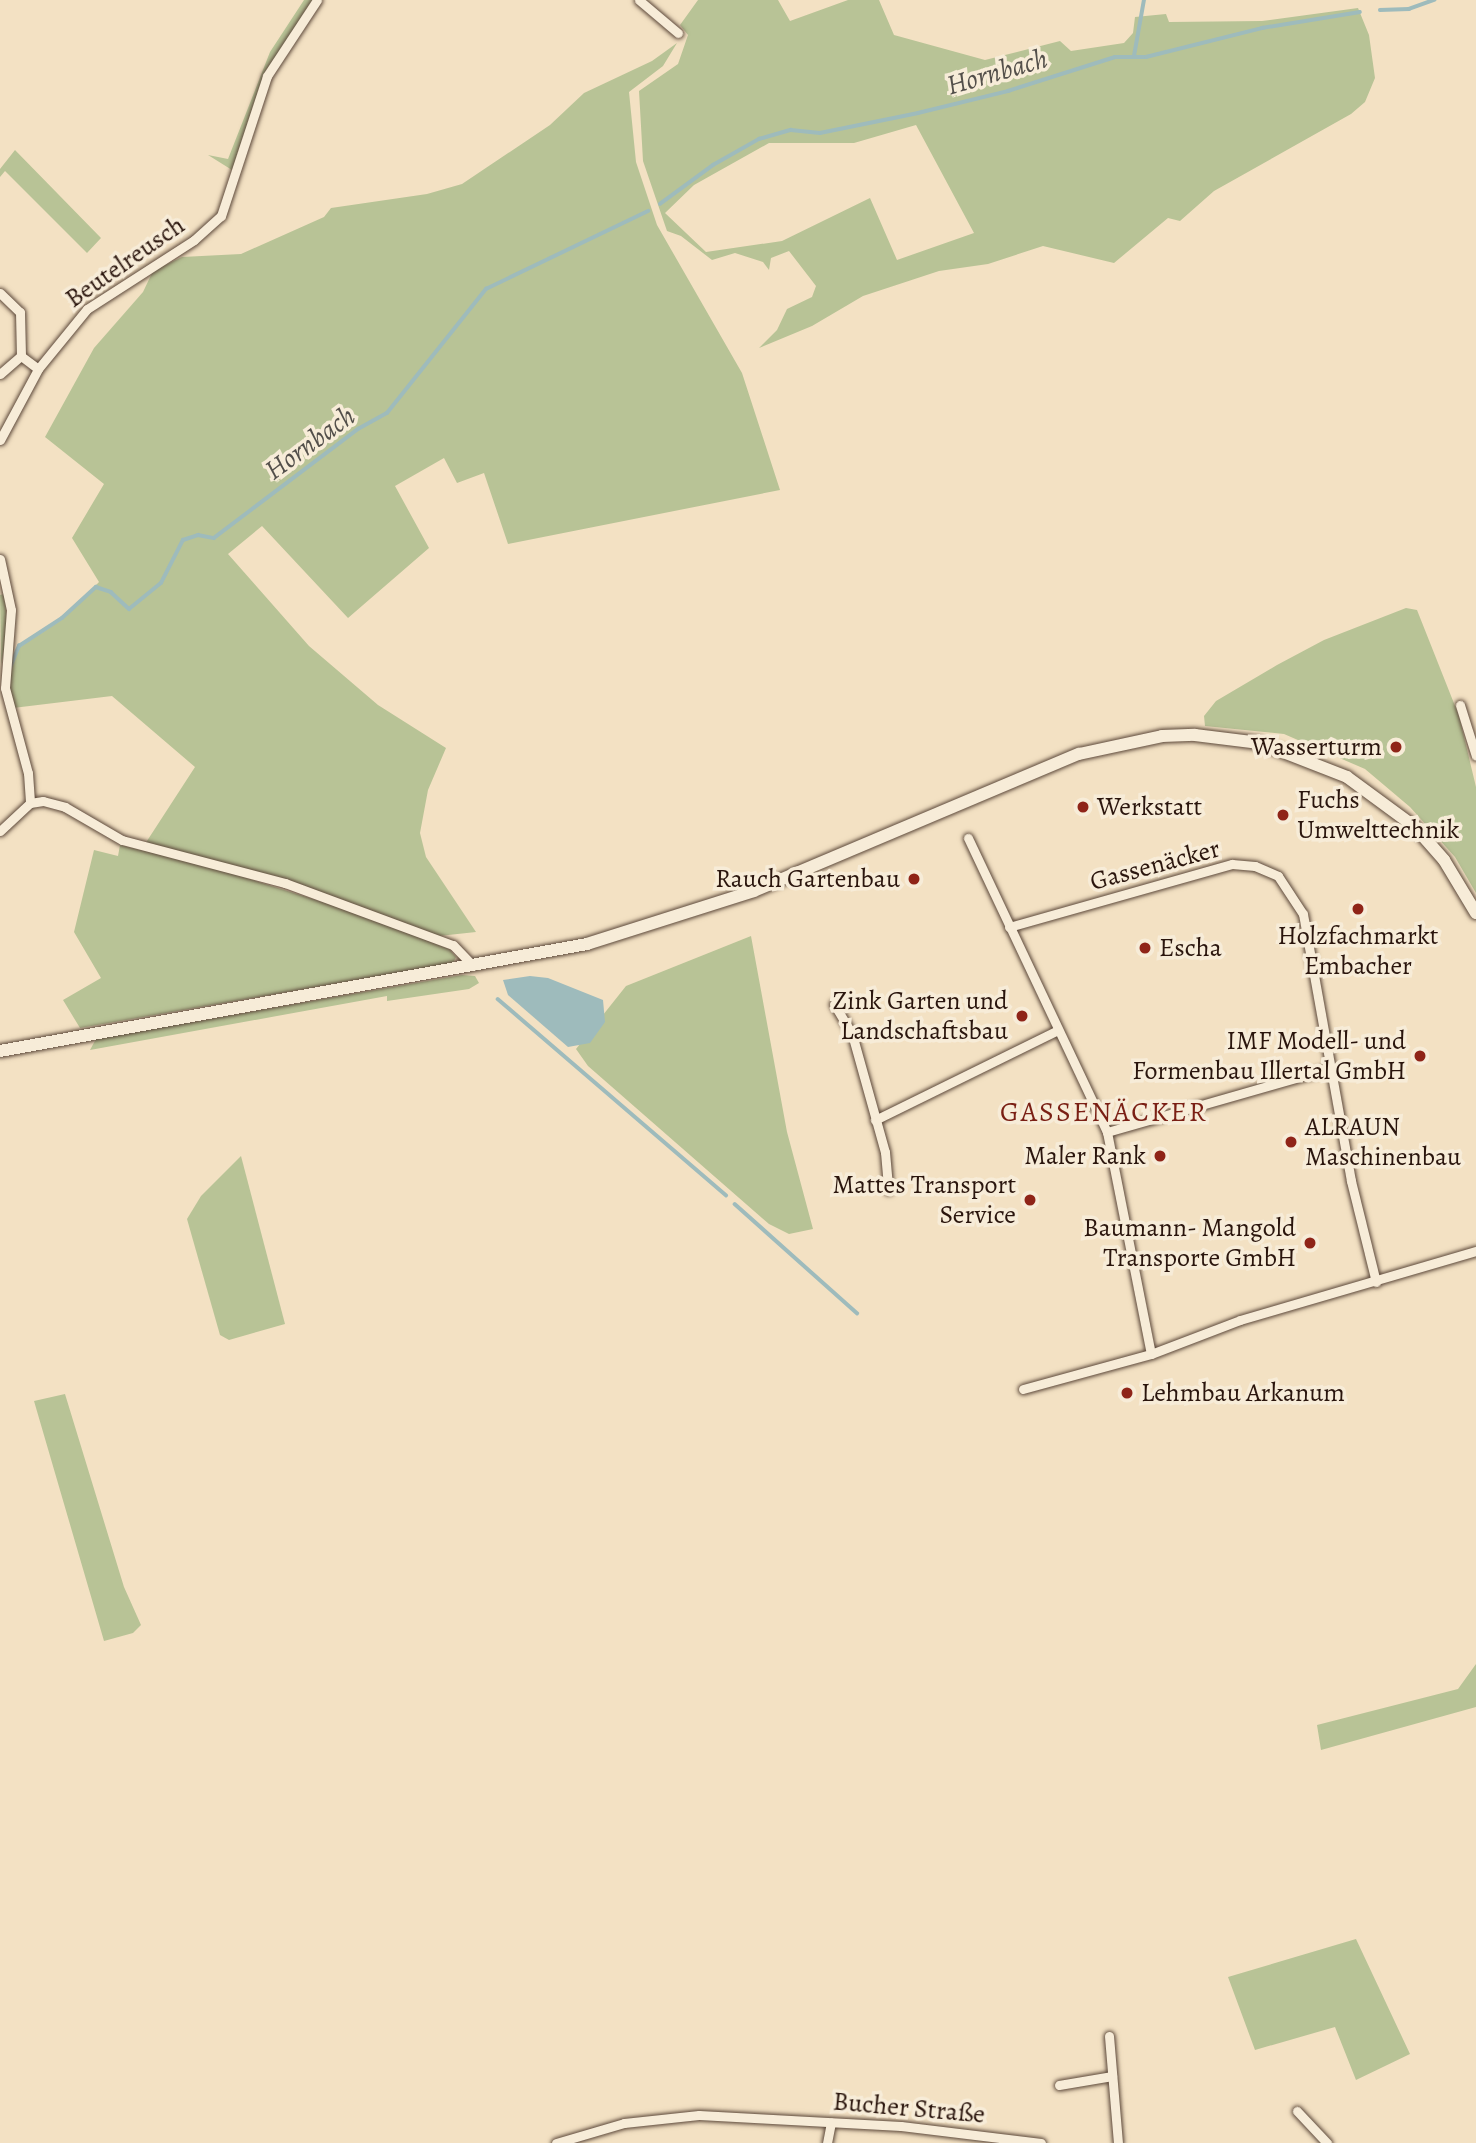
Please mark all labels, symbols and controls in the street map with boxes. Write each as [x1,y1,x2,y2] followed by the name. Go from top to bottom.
[943,42,1051,102] water label: Hornbach
[59,210,191,314] street label: Beutelreusch
[258,399,362,487] water label: Hornbach
[1251,731,1382,763] place label: Wasserturm
[1388,739,1404,755] marker: Wasserturm
[1297,784,1459,846] place label: Fuchs Umwelttechnik
[1097,791,1202,823] place label: Werkstatt
[1075,799,1091,815] marker: Werkstatt
[1275,807,1291,823] marker: Fuchs Umwelttechnik
[1087,833,1223,897] street label: Gassenäcker
[715,863,900,895] place label: Rauch Gartenbau
[906,871,922,887] marker: Rauch Gartenbau
[1350,901,1366,917] marker: Holzfachmarkt Embacher
[1278,920,1438,982] place label: Holzfachmarkt Embacher
[1159,932,1222,964] place label: Escha
[1137,940,1153,956] marker: Escha
[833,985,1008,1046] place label: Zink Garten und Landschaftsbau
[1014,1008,1030,1024] marker: Zink Garten und Landschaftsbau
[1132,1025,1406,1086] place label: IMF Modell- und Formenbau Illertal GmbH
[1412,1048,1428,1064] marker: IMF Modell- und Formenbau Illertal GmbH
[1001,1095,1207,1129] district label: GASSENÄCKER
[1305,1111,1461,1172] place label: ALRAUN Maschinenbau
[1283,1134,1299,1150] marker: ALRAUN Maschinenbau
[1024,1140,1146,1172] place label: Maler Rank
[1152,1148,1168,1164] marker: Maler Rank
[833,1169,1016,1230] place label: Mattes Transport Service
[1022,1192,1038,1208] marker: Mattes Transport Service
[1083,1212,1296,1274] place label: Baumann- Mangold Transporte GmbH
[1302,1235,1318,1251] marker: Baumann- Mangold Transporte GmbH
[1141,1377,1345,1409] place label: Lehmbau Arkanum
[1119,1385,1135,1401] marker: Lehmbau Arkanum
[832,2086,986,2130] street label: Bucher Straße

